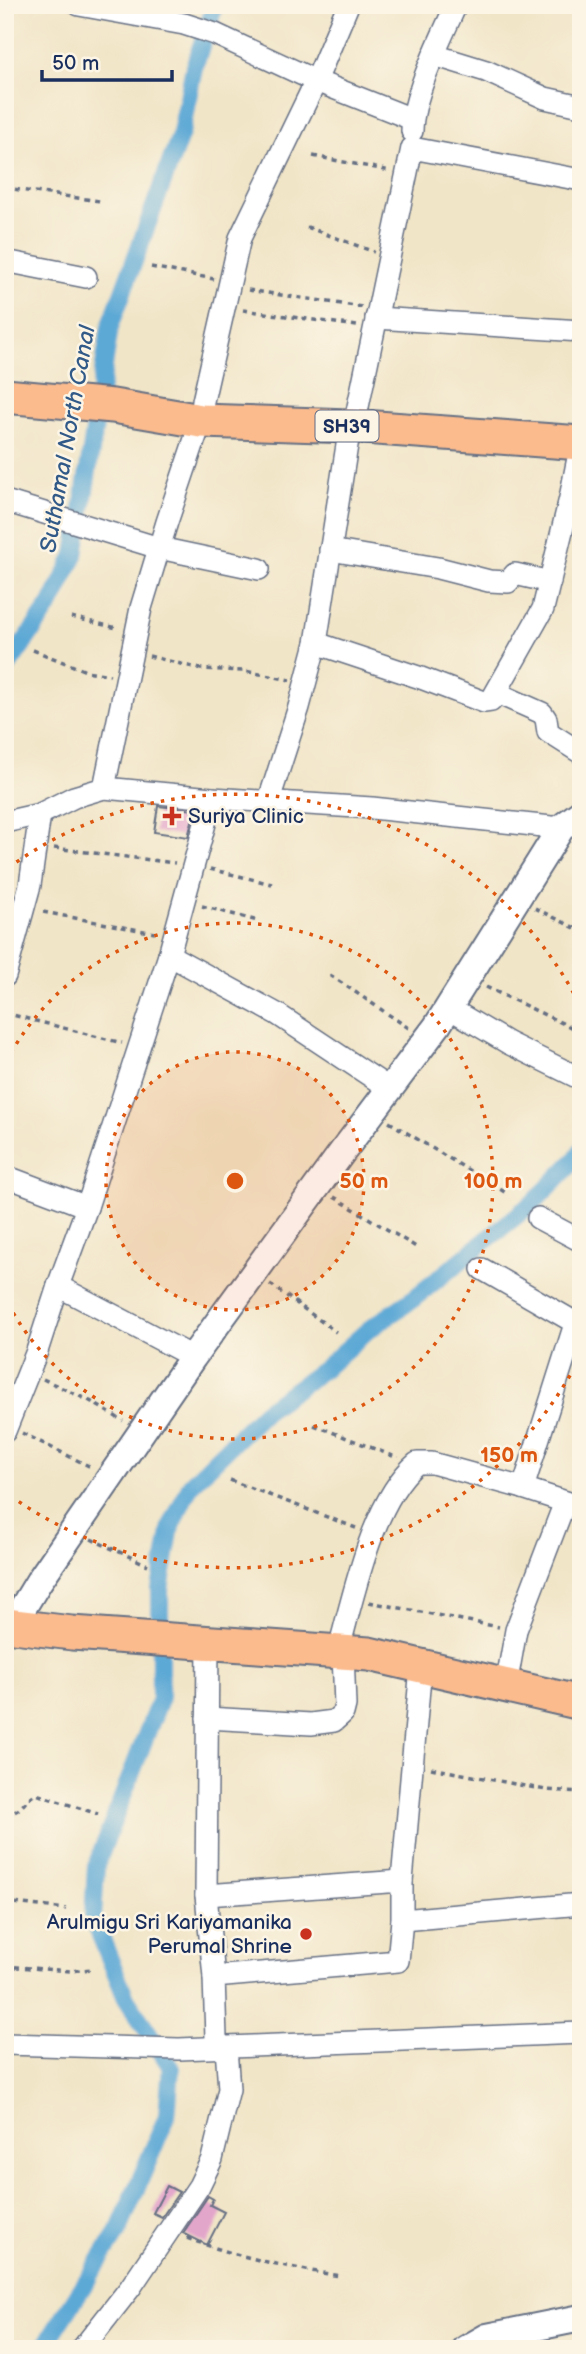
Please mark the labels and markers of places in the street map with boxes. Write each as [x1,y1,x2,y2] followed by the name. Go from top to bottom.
[188,804,304,829] place label: Suriya Clinic
[162,806,182,826] marker: Suriya Clinic
[223,1169,247,1193] centre of rings
[47,1910,292,1959] place label: Arulmigu Sri Kariyamanika Perumal Shrine
[298,1926,314,1942] marker: Arulmigu Sri Kariyamanika Perumal Shrine

